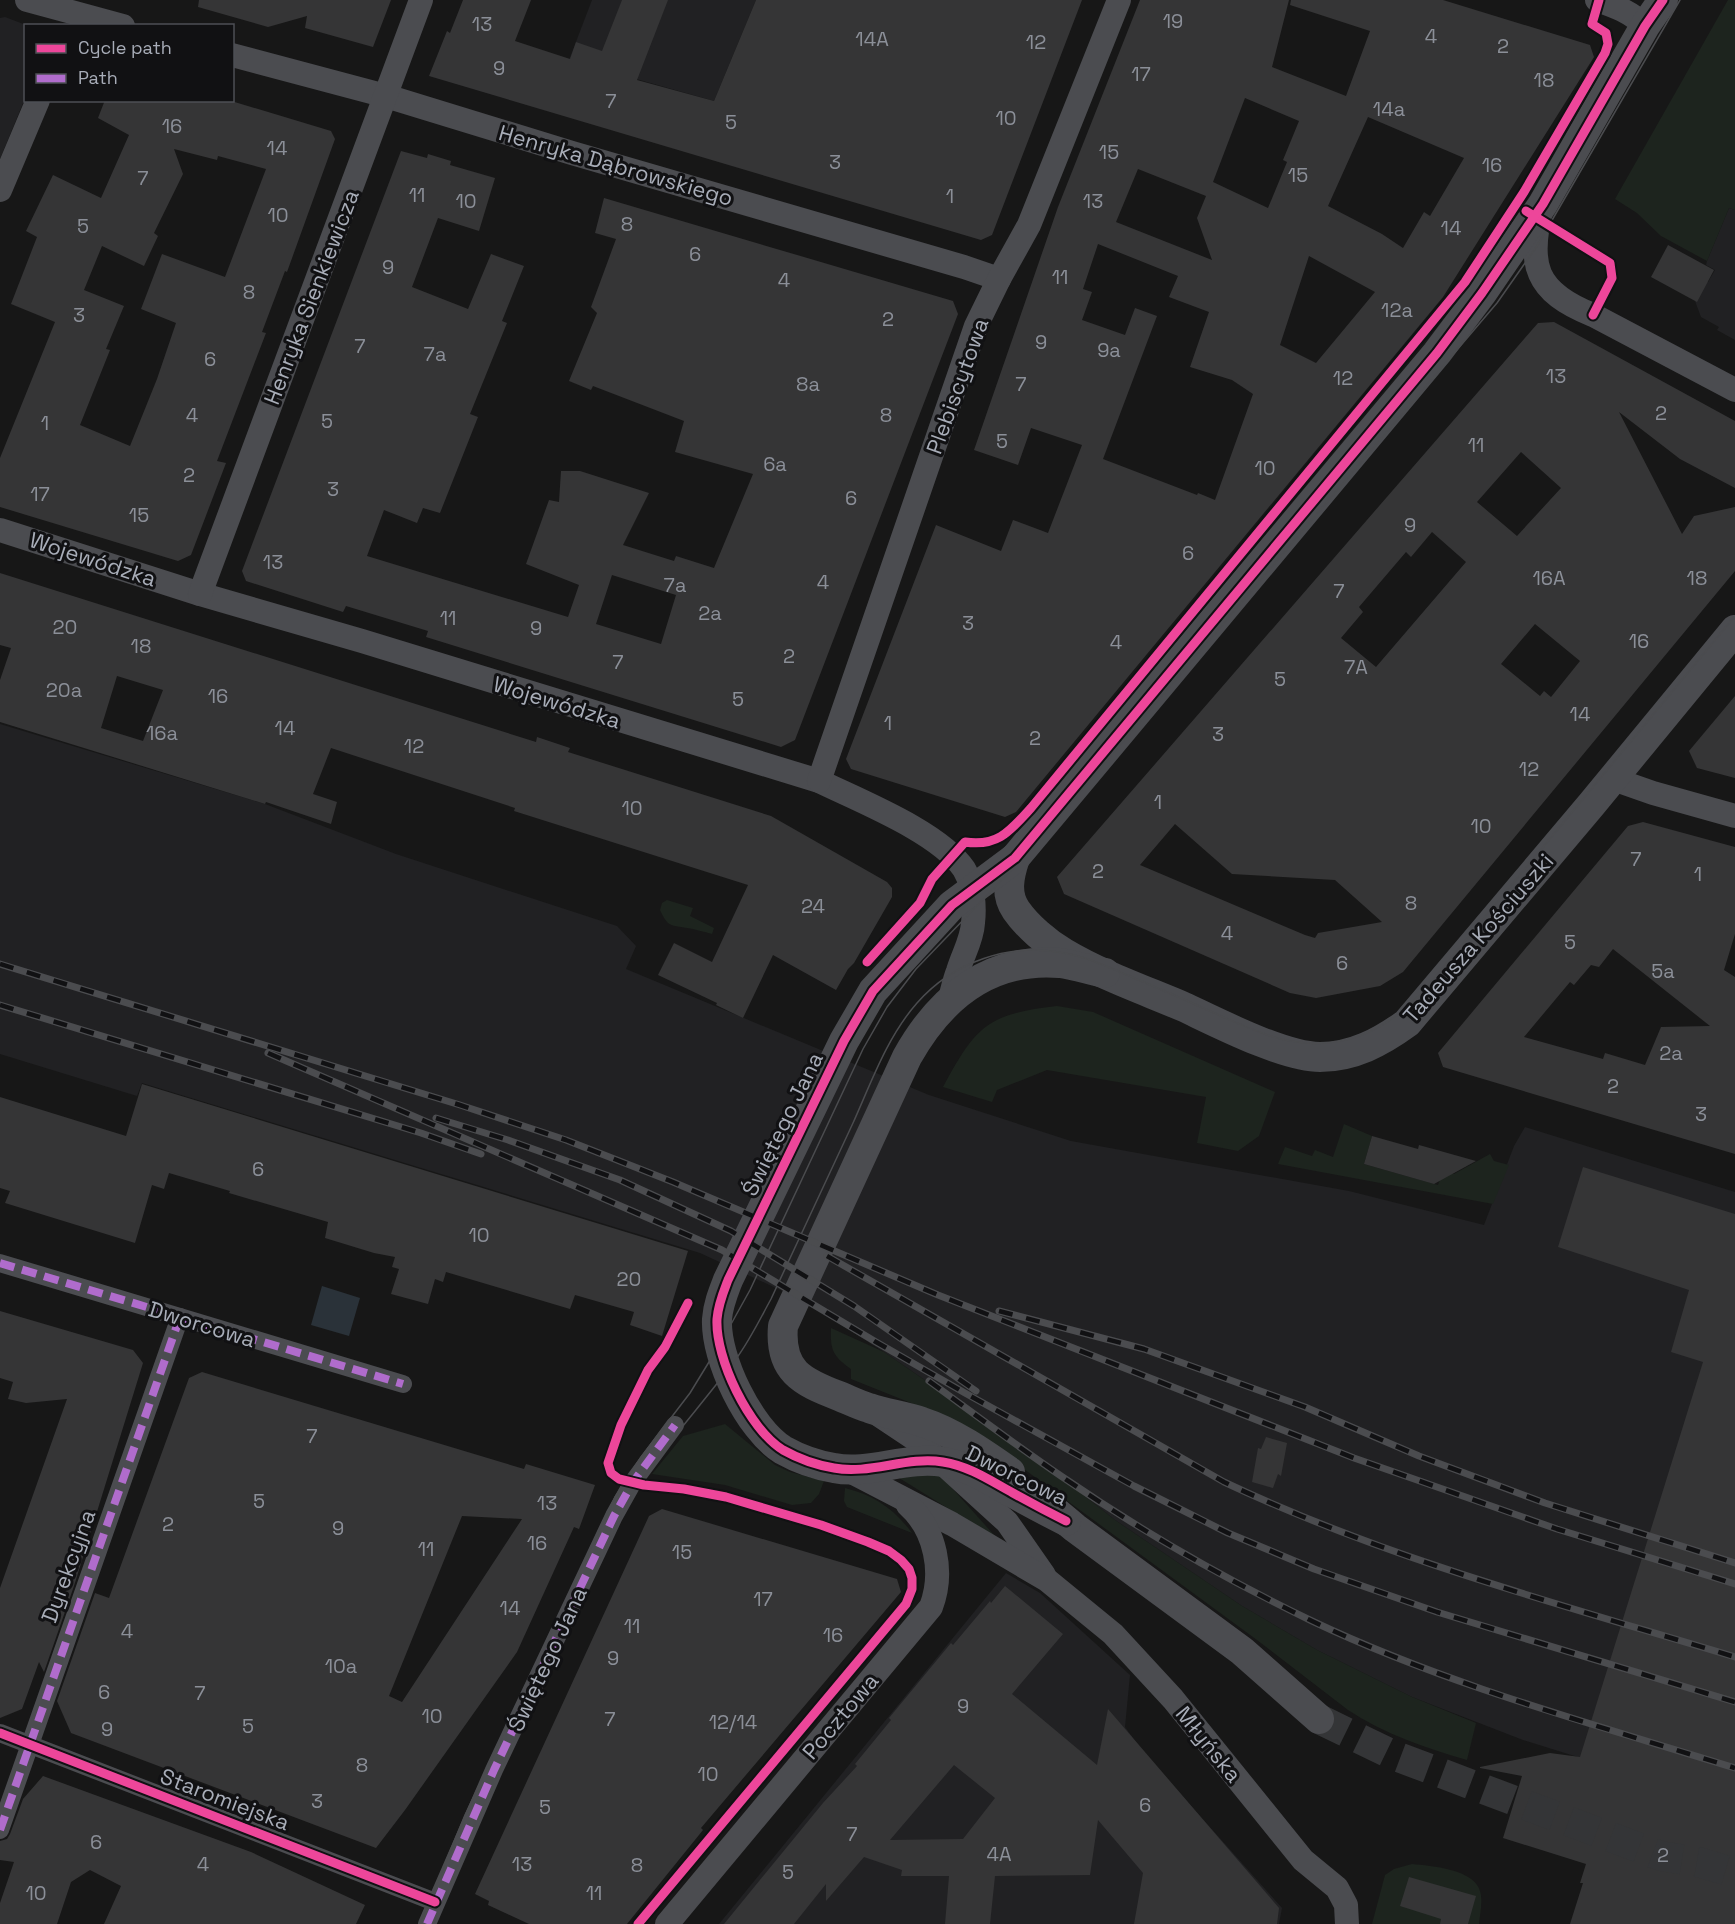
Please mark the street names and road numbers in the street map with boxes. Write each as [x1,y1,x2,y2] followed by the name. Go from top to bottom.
[496,118,736,212] street label: Henryka Dąbrowskiego
[257,185,365,408] street label: Henryka Sienkiewicza
[919,314,995,458] street label: Plebiscytowa
[26,525,160,593] street label: Wojewódzka
[490,669,624,735] street label: Wojewódzka
[1397,847,1559,1029] street label: Tadeusza Kościuszki
[735,1047,829,1200] street label: Świętego Jana
[145,1295,259,1354] street label: Dworcowa
[961,1438,1073,1512] street label: Dworcowa
[35,1505,102,1626] street label: Dyrekcyjna
[501,1582,593,1736] street label: Świętego Jana
[796,1667,884,1765] street label: Pocztowa
[1170,1700,1248,1788] street label: Młyńska
[156,1762,294,1837] street label: Staromiejska

